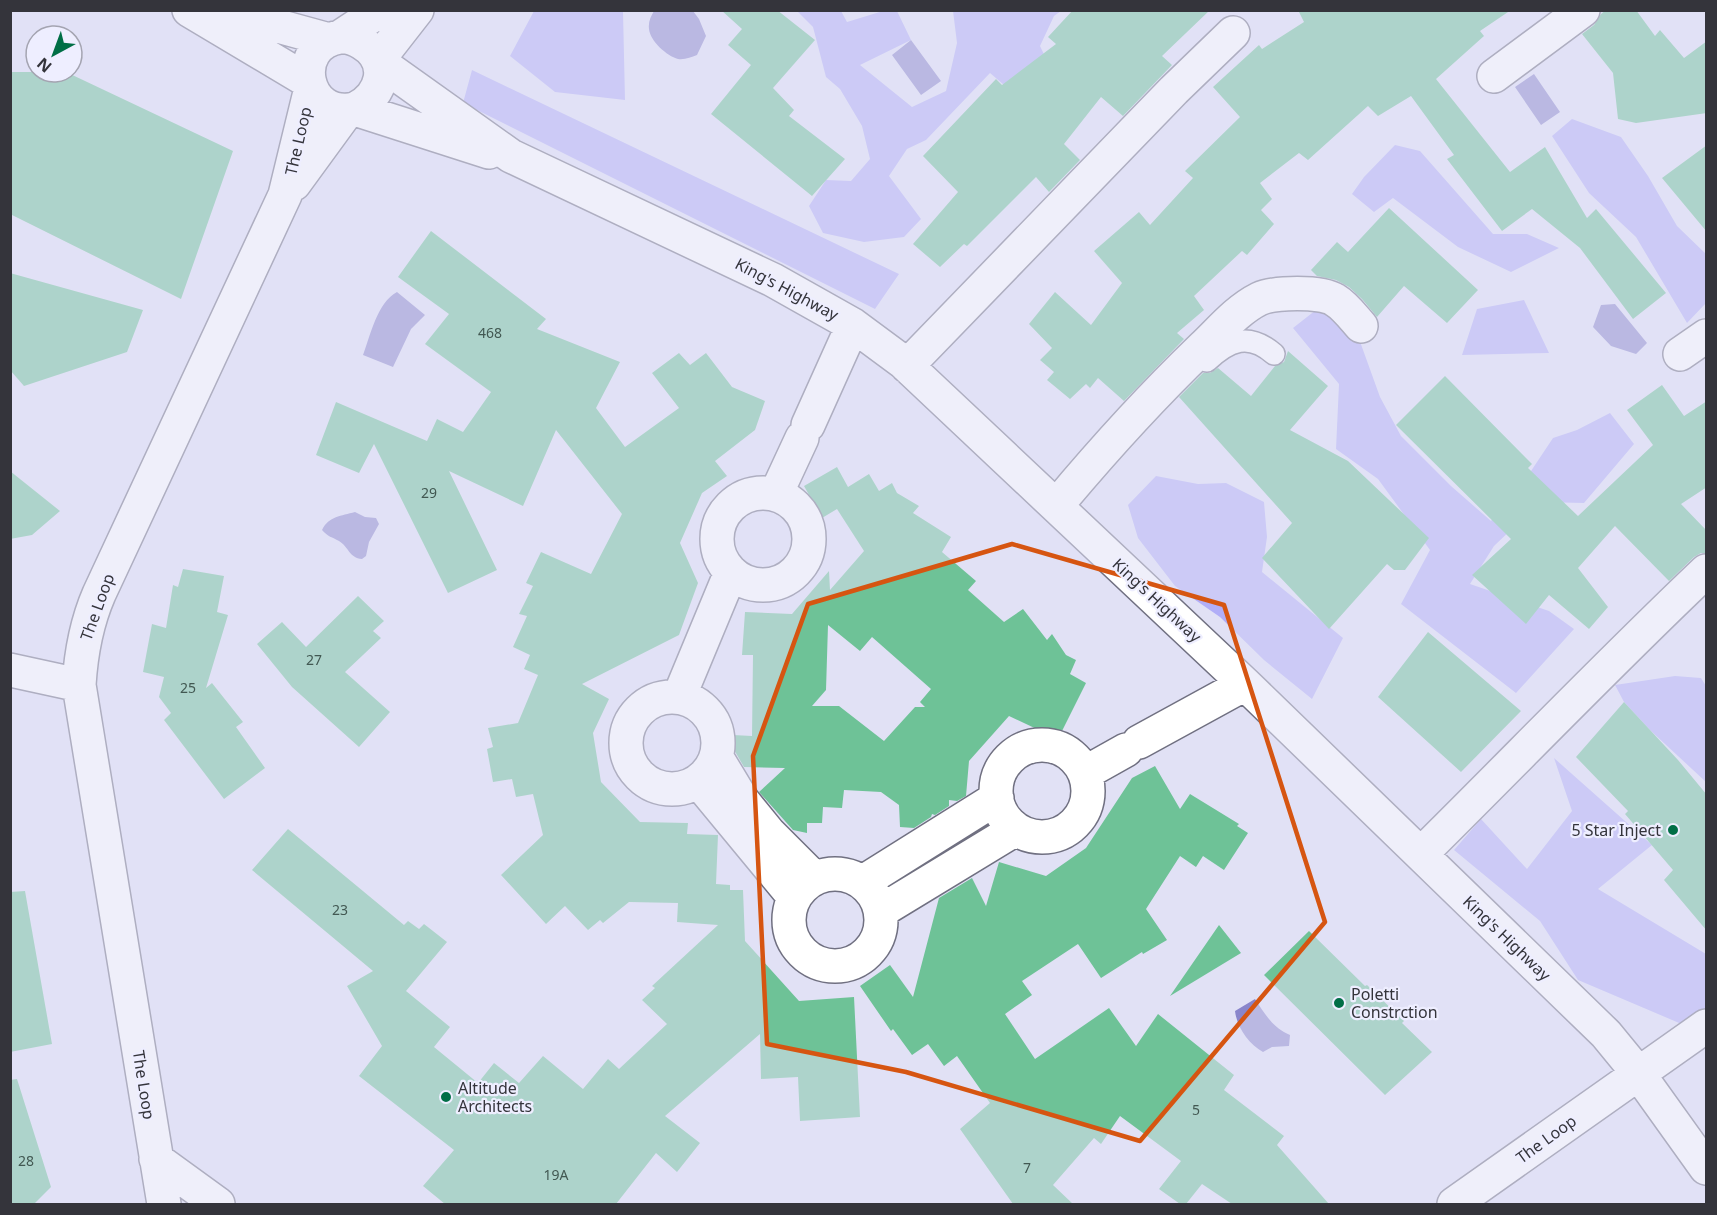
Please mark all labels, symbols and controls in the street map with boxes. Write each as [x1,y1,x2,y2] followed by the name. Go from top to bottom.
[24,24,84,84] north arrow
[32,53,56,78] text: N
[279,105,317,177] street label: The Loop
[731,252,843,326] street label: King's Highway
[478,323,502,342] house number: 468
[421,483,437,502] house number: 29
[1108,553,1207,648] street label: King's Highway
[75,571,119,643] street label: The Loop
[306,650,322,669] house number: 27
[180,678,196,697] house number: 25
[1571,819,1661,841] place label: 5 Star Inject
[1666,823,1680,837] marker: 5 Star Inject
[1458,890,1556,986] street label: King's Highway
[332,900,348,919] house number: 23
[1351,983,1438,1023] place label: Poletti Constrction
[1332,996,1346,1010] marker: Poletti Constrction
[128,1049,160,1121] street label: The Loop
[458,1077,532,1117] place label: Altitude Architects
[439,1090,453,1104] marker: Altitude Architects
[1192,1100,1200,1119] house number: 5
[1511,1110,1581,1168] street label: The Loop
[18,1151,34,1170] house number: 28
[1023,1158,1031,1177] house number: 7
[544,1165,569,1184] house number: 19A

